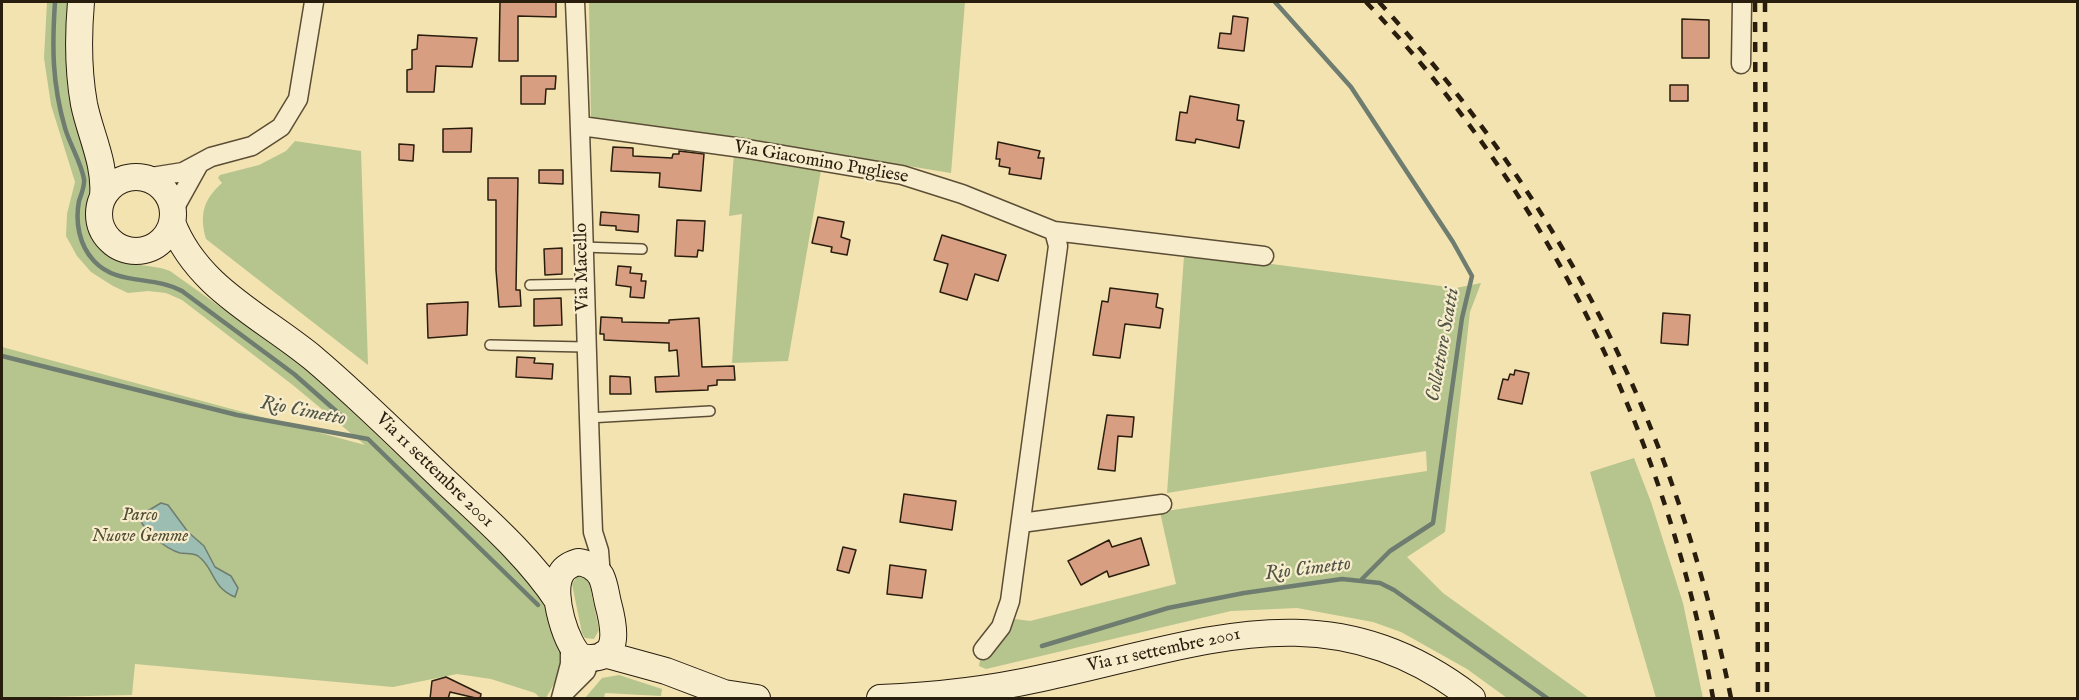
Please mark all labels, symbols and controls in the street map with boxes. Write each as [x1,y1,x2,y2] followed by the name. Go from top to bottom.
[732,137,910,189] street label: Via Giacomino Pugliese
[571,223,595,311] street label: Via Macello
[1422,286,1466,404] water label: Collettore Scatti
[258,392,348,432] water label: Rio Cimetto
[370,409,498,533] street label: Via 11 settembre 2001
[92,505,188,548] park label: Parco Nuove Gemme
[1264,553,1352,587] water label: Rio Cimetto
[1086,624,1242,678] street label: Via 11 settembre 2001

